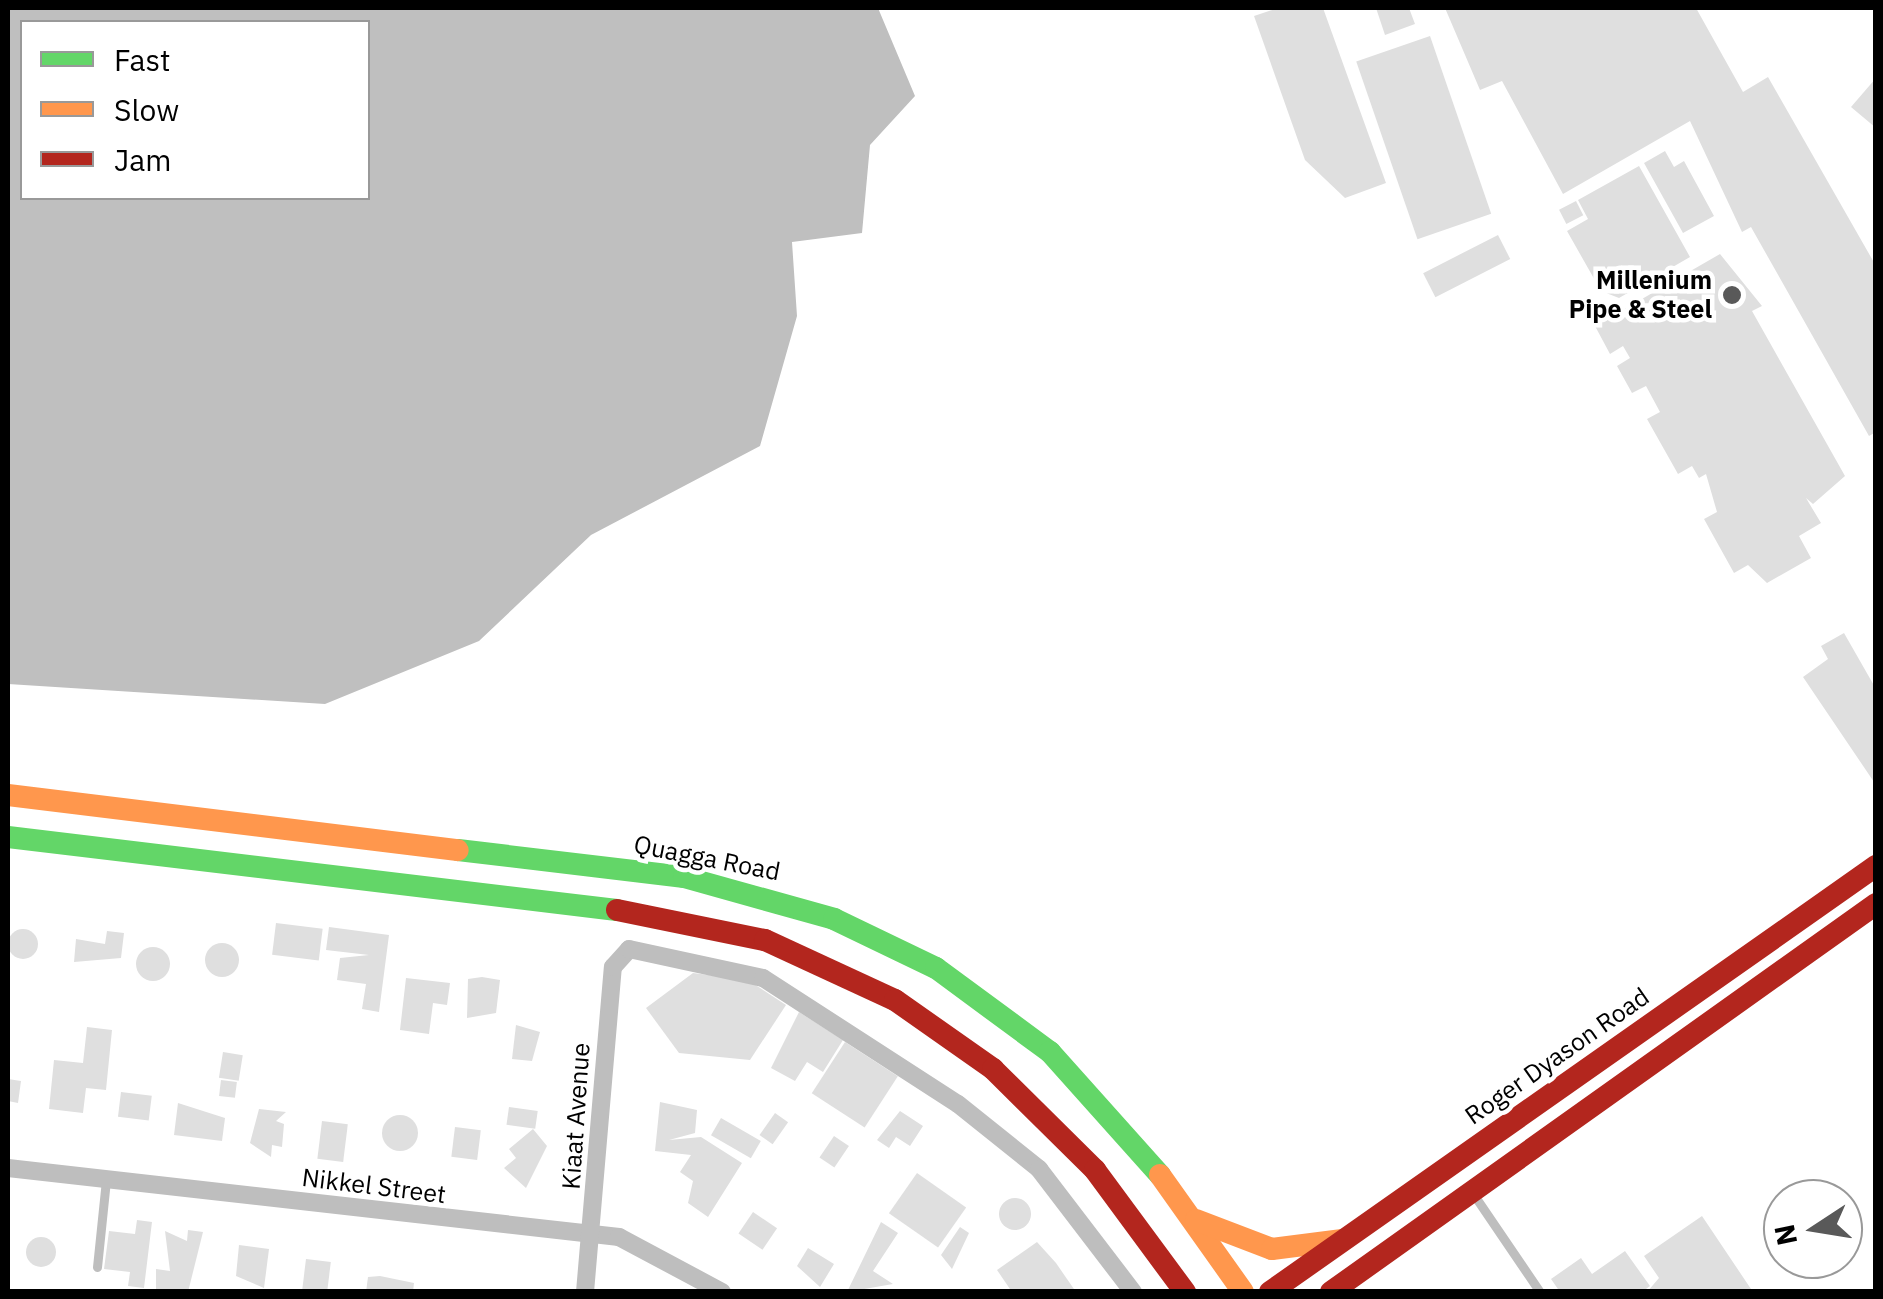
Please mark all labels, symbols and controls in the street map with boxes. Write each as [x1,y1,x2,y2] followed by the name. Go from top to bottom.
[20,20,370,200] legend
[114,40,171,79] text: Fast
[114,90,179,129] text: Slow
[114,140,172,179] text: Jam
[1569,266,1712,325] place label: Millenium Pipe & Steel
[1721,284,1743,306] marker: Millenium Pipe & Steel
[631,829,783,887] street label: Quagga Road
[1459,981,1655,1131] street label: Roger Dyason Road
[556,1042,596,1190] street label: Kiaat Avenue
[300,1162,448,1210] street label: Nikkel Street
[1763,1179,1863,1279] north arrow
[1765,1221,1805,1249] text: N

